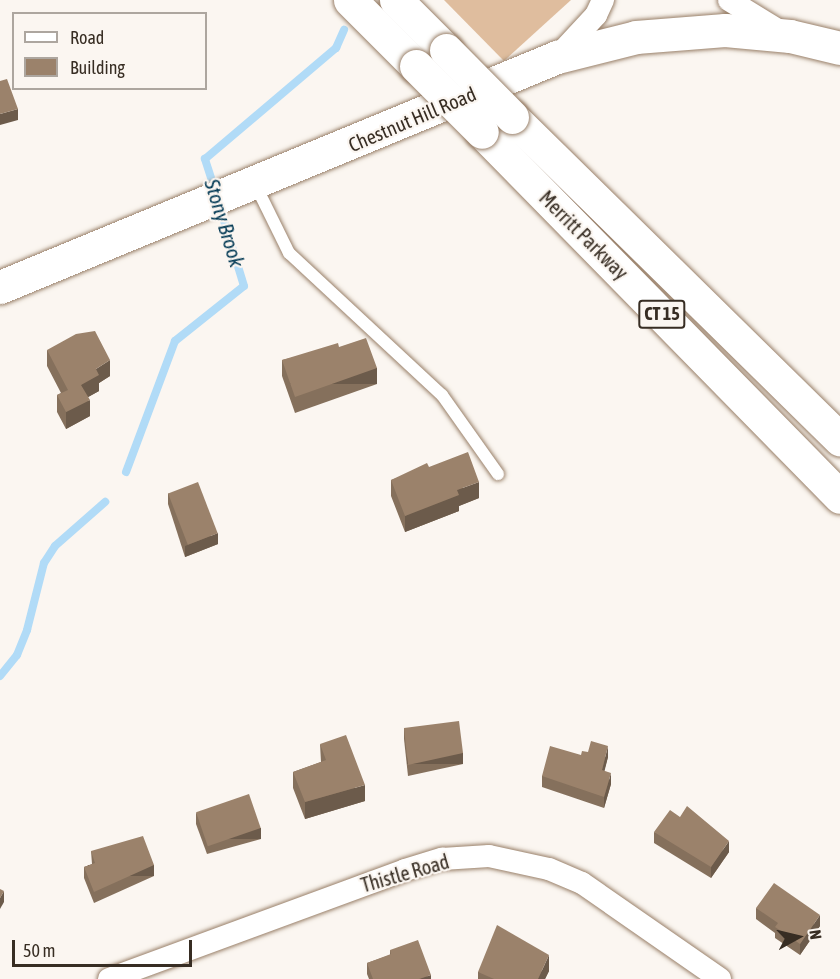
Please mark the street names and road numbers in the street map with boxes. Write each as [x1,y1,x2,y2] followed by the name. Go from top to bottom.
[345,81,479,157] street label: Chestnut Hill Road
[535,186,633,284] street label: Merritt Parkway
[638,299,686,329] road number: CT 15
[358,849,452,897] street label: Thistle Road

